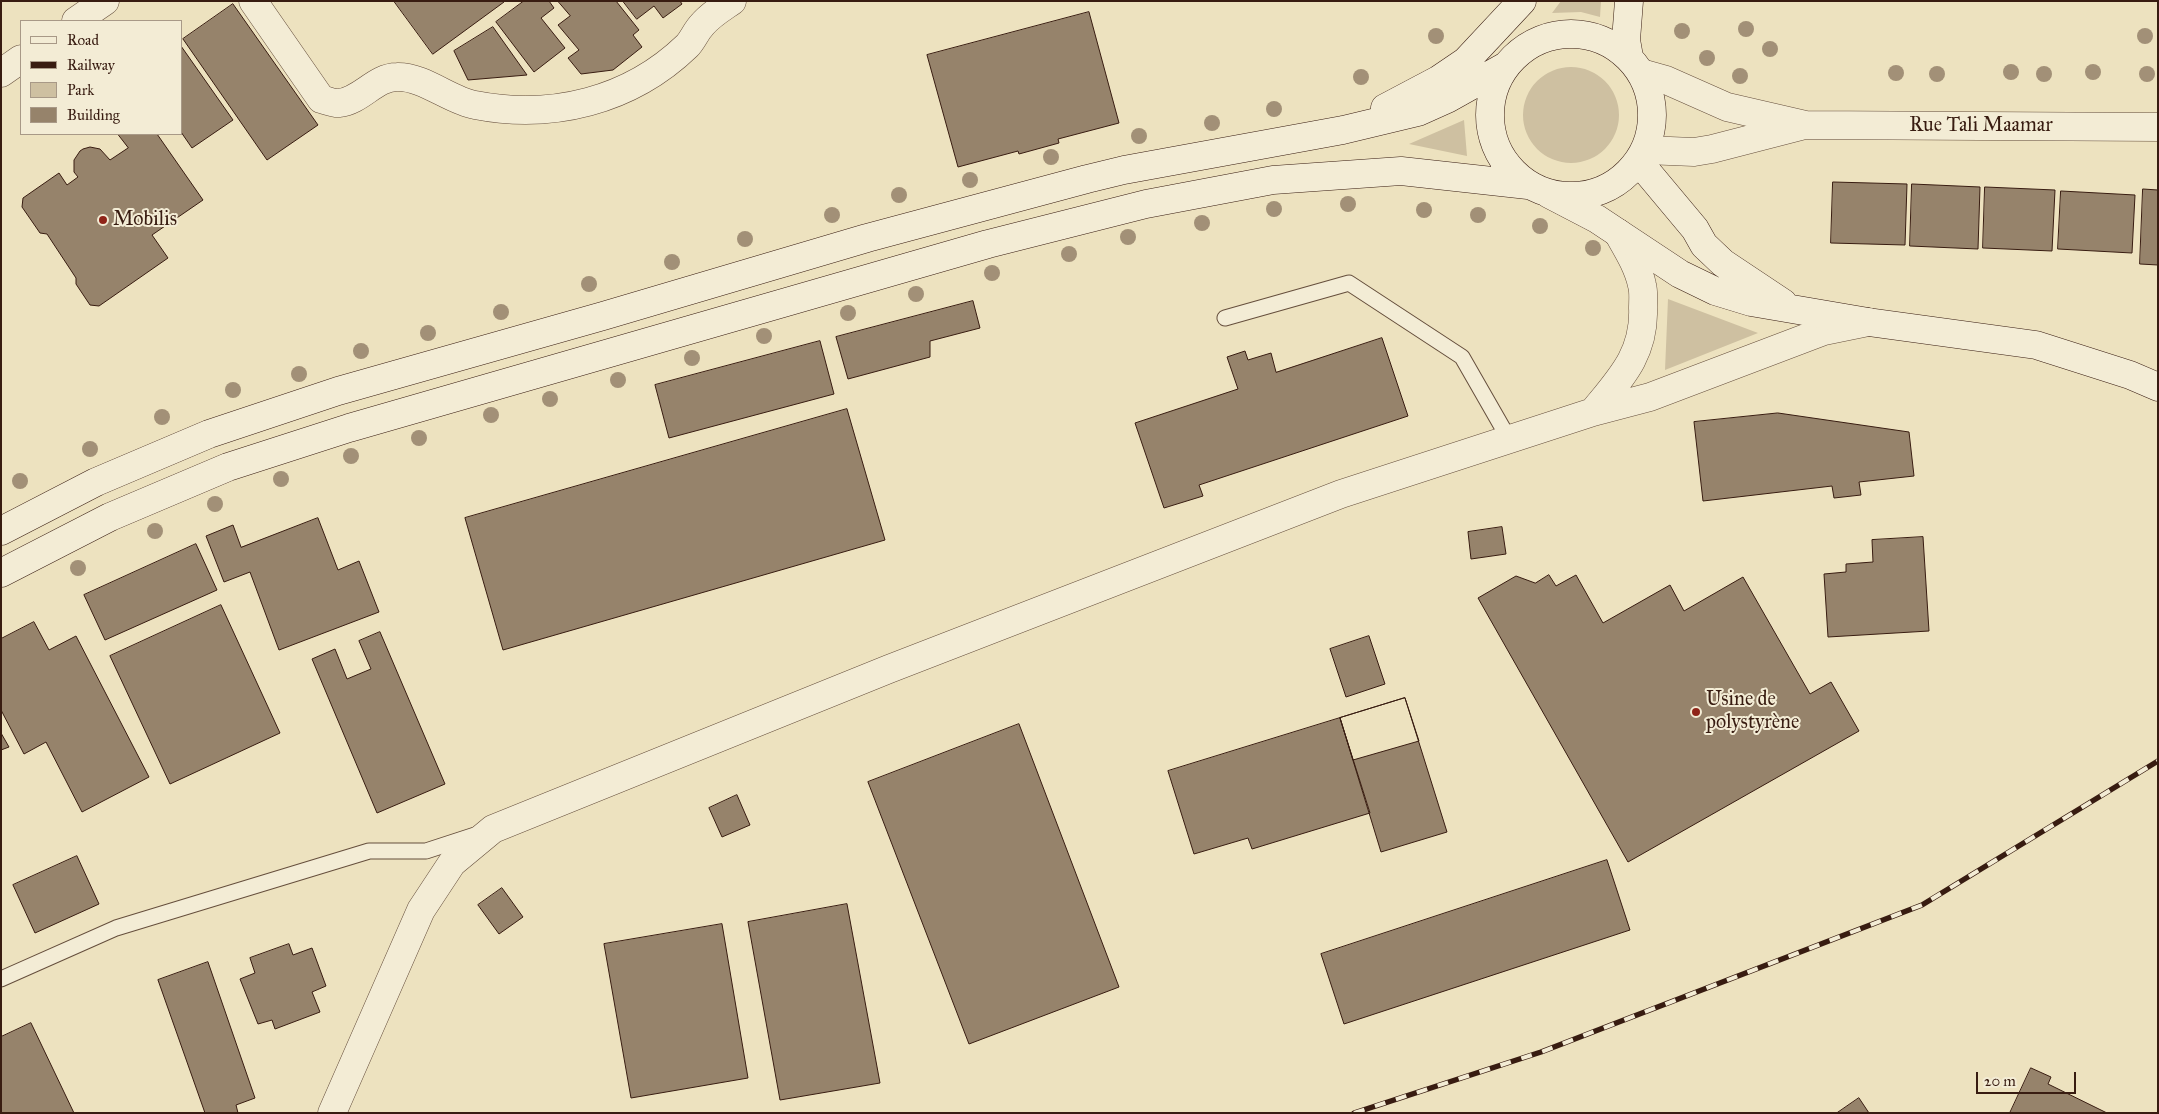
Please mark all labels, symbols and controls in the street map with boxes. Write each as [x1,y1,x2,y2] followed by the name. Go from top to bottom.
[20,20,182,135] legend
[67,31,99,49] text: Road
[67,56,115,74] text: Railway
[67,81,94,99] text: Park
[67,106,120,124] text: Building
[1909,114,2053,138] street label: Rue Tali Maamar
[113,208,177,232] place label: Mobilis
[97,214,109,226] marker: Mobilis
[1706,688,1799,735] place label: Usine de polystyrène
[1690,706,1702,718] marker: Usine de polystyrène
[1979,1062,2079,1094] scale bar
[1984,1072,2016,1090] text: 20 m

